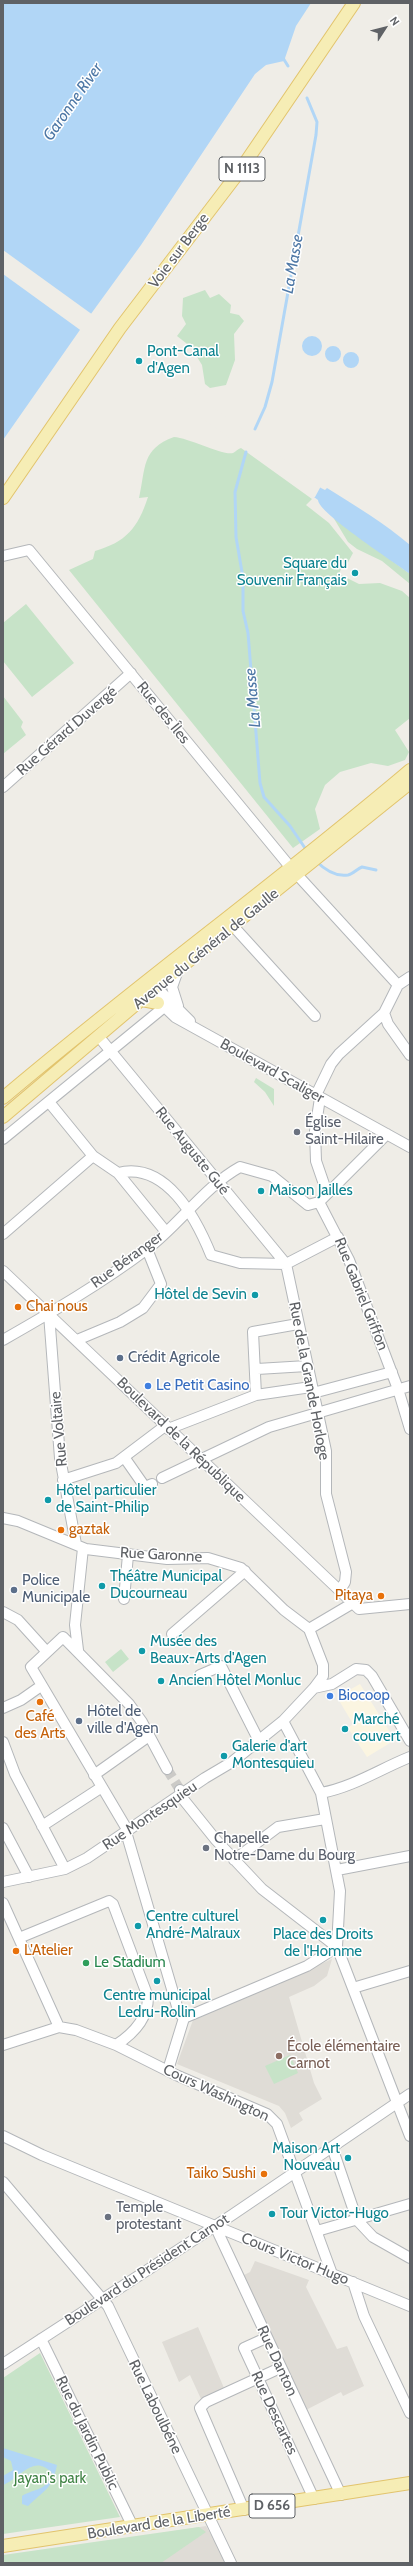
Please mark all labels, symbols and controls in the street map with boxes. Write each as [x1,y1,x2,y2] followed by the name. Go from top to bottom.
[365,8,405,48] north arrow
[387,14,403,28] text: N
[39,60,107,144] water label: Garonne River
[219,157,265,181] road number: N 1113
[145,210,213,292] street label: Voie sur Berge
[278,233,308,295] water label: La Masse
[147,343,219,378] place label: Pont-Canal d'Agen
[134,356,144,366] marker: Pont-Canal d'Agen
[237,555,347,590] place label: Square du Souvenir Français
[350,568,360,578] marker: Square du Souvenir Français
[241,667,265,729] water label: La Masse
[133,678,193,748] street label: Rue des Îles
[13,683,121,779] street label: Rue Gérard Duvergé
[130,885,282,1013] street label: Avenue du Général de Gaulle
[217,1035,327,1107] street label: Boulevard Scaliger
[151,1103,233,1199] street label: Rue Auguste Gué
[305,1114,384,1149] place label: Église Saint-Hilaire
[292,1127,302,1137] marker: Église Saint-Hilaire
[269,1182,353,1200] place label: Maison Jailles
[256,1186,266,1196] marker: Maison Jailles
[88,1228,166,1292] street label: Rue Béranger
[330,1235,392,1353] street label: Rue Gabriel Griffon
[154,1286,247,1304] place label: Hôtel de Sevin
[250,1290,260,1300] marker: Hôtel de Sevin
[26,1298,88,1316] place label: Chai nous
[285,1300,333,1462] street label: Rue de la Grande Horloge
[13,1302,23,1312] marker: Chai nous
[128,1349,220,1367] place label: Crédit Agricole
[115,1353,125,1363] marker: Crédit Agricole
[113,1374,249,1506] street label: Boulevard de la République
[156,1377,250,1395] place label: Le Petit Casino
[143,1381,153,1391] marker: Le Petit Casino
[47,1391,71,1467] street label: Rue Voltaire
[56,1482,156,1517] place label: Hôtel particulier de Saint-Philip
[43,1495,53,1505] marker: Hôtel particulier de Saint-Philip
[69,1521,110,1539] place label: gaztak
[56,1525,66,1535] marker: gaztak
[119,1544,203,1566] street label: Rue Garonne
[110,1568,222,1603] place label: Théâtre Municipal Ducourneau
[22,1572,90,1607] place label: Police Municipale
[97,1581,107,1591] marker: Théâtre Municipal Ducourneau
[9,1585,19,1595] marker: Police Municipale
[335,1587,373,1605] place label: Pitaya
[376,1591,386,1601] marker: Pitaya
[150,1633,267,1668] place label: Musée des Beaux-Arts d'Agen
[137,1646,147,1656] marker: Musée des Beaux-Arts d'Agen
[169,1672,301,1690] place label: Ancien Hôtel Monluc
[156,1676,166,1686] marker: Ancien Hôtel Monluc
[338,1687,390,1705] place label: Biocoop
[325,1691,335,1701] marker: Biocoop
[35,1697,45,1707] marker: Café des Arts
[87,1703,159,1738] place label: Hôtel de ville d'Agen
[15,1708,65,1743] place label: Café des Arts
[353,1711,401,1746] place label: Marché couvert
[74,1716,84,1726] marker: Hôtel de ville d'Agen
[340,1724,350,1734] marker: Marché couvert
[232,1738,314,1773] place label: Galerie d'art Montesquieu
[219,1751,229,1761] marker: Galerie d'art Montesquieu
[99,1778,201,1854] street label: Rue Montesquieu
[214,1830,355,1865] place label: Chapelle Notre-Dame du Bourg
[201,1843,211,1853] marker: Chapelle Notre-Dame du Bourg
[146,1908,240,1943] place label: Centre culturel André-Malraux
[318,1915,328,1925] marker: Place des Droits de l'Homme
[133,1921,143,1931] marker: Centre culturel André-Malraux
[273,1926,373,1961] place label: Place des Droits de l'Homme
[24,1942,73,1960] place label: L'Atelier
[11,1946,21,1956] marker: L'Atelier
[94,1954,166,1972] place label: Le Stadium
[81,1958,91,1968] marker: Le Stadium
[152,1976,162,1986] marker: Centre municipal Ledru-Rollin
[103,1987,211,2022] place label: Centre municipal Ledru-Rollin
[287,2038,400,2073] place label: École élémentaire Carnot
[274,2051,284,2061] marker: École élémentaire Carnot
[160,2060,272,2126] street label: Cours Washington
[272,2140,340,2175] place label: Maison Art Nouveau
[343,2153,353,2163] marker: Maison Art Nouveau
[186,2165,256,2183] place label: Taiko Sushi
[259,2169,269,2179] marker: Taiko Sushi
[116,2199,182,2234] place label: Temple protestant
[280,2205,389,2223] place label: Tour Victor-Hugo
[267,2209,277,2219] marker: Tour Victor-Hugo
[62,2210,232,2330] street label: Boulevard du Président Carnot
[103,2212,113,2222] marker: Temple protestant
[238,2229,352,2289] street label: Cours Victor Hugo
[253,2323,301,2399] street label: Rue Danton
[124,2357,186,2457] street label: Rue Laboulbéne
[247,2368,301,2458] street label: Rue Descartes
[52,2373,122,2493] street label: Rue du Jardin Public
[14,2470,86,2488] park label: Jayan's park
[249,2494,295,2518] road number: D 656
[86,2503,232,2543] street label: Boulevard de la Liberté

